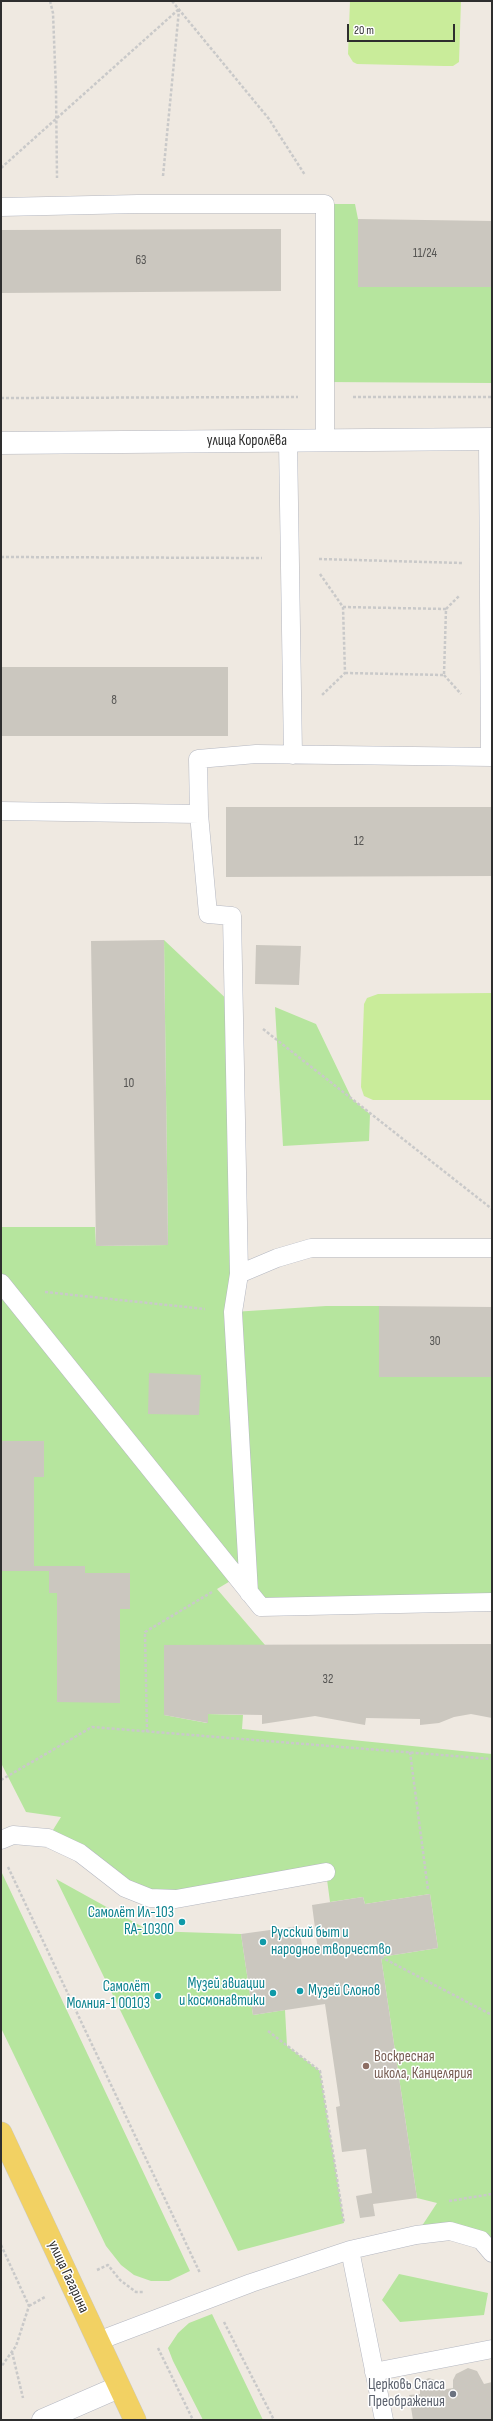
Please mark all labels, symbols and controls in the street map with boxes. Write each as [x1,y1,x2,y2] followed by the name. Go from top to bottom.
[349,16,457,42] scale bar
[354,23,374,38] text: 20 m
[413,246,437,262] house number: 11/24
[135,253,147,269] house number: 63
[207,432,287,450] street label: улица Королёва
[111,693,117,709] house number: 8
[354,834,364,850] house number: 12
[124,1076,134,1092] house number: 10
[429,1334,441,1350] house number: 30
[323,1672,333,1688] house number: 32
[88,1904,174,1939] place label: Самолёт Ил-103 RA-10300
[177,1917,187,1927] marker: Самолёт Ил-103 RA-10300
[271,1924,391,1959] place label: Русский быт и народное творчество
[258,1937,268,1947] marker: Русский быт и народное творчество
[179,1975,265,2010] place label: Музей авиации и космонавтики
[66,1978,150,2013] place label: Самолёт Молния-1 00103
[308,1982,380,2000] place label: Музей Слонов
[295,1986,305,1996] marker: Музей Слонов
[268,1988,278,1998] marker: Музей авиации и космонавтики
[153,1991,163,2001] marker: Самолёт Молния-1 00103
[374,2048,472,2083] place label: Воскресная школа, Канцелярия
[361,2061,371,2071] marker: Воскресная школа, Канцелярия
[43,2238,93,2316] street label: улица Гагарина
[368,2376,445,2411] place label: Церковь Спаса Преображения
[448,2389,458,2399] marker: Церковь Спаса Преображения

